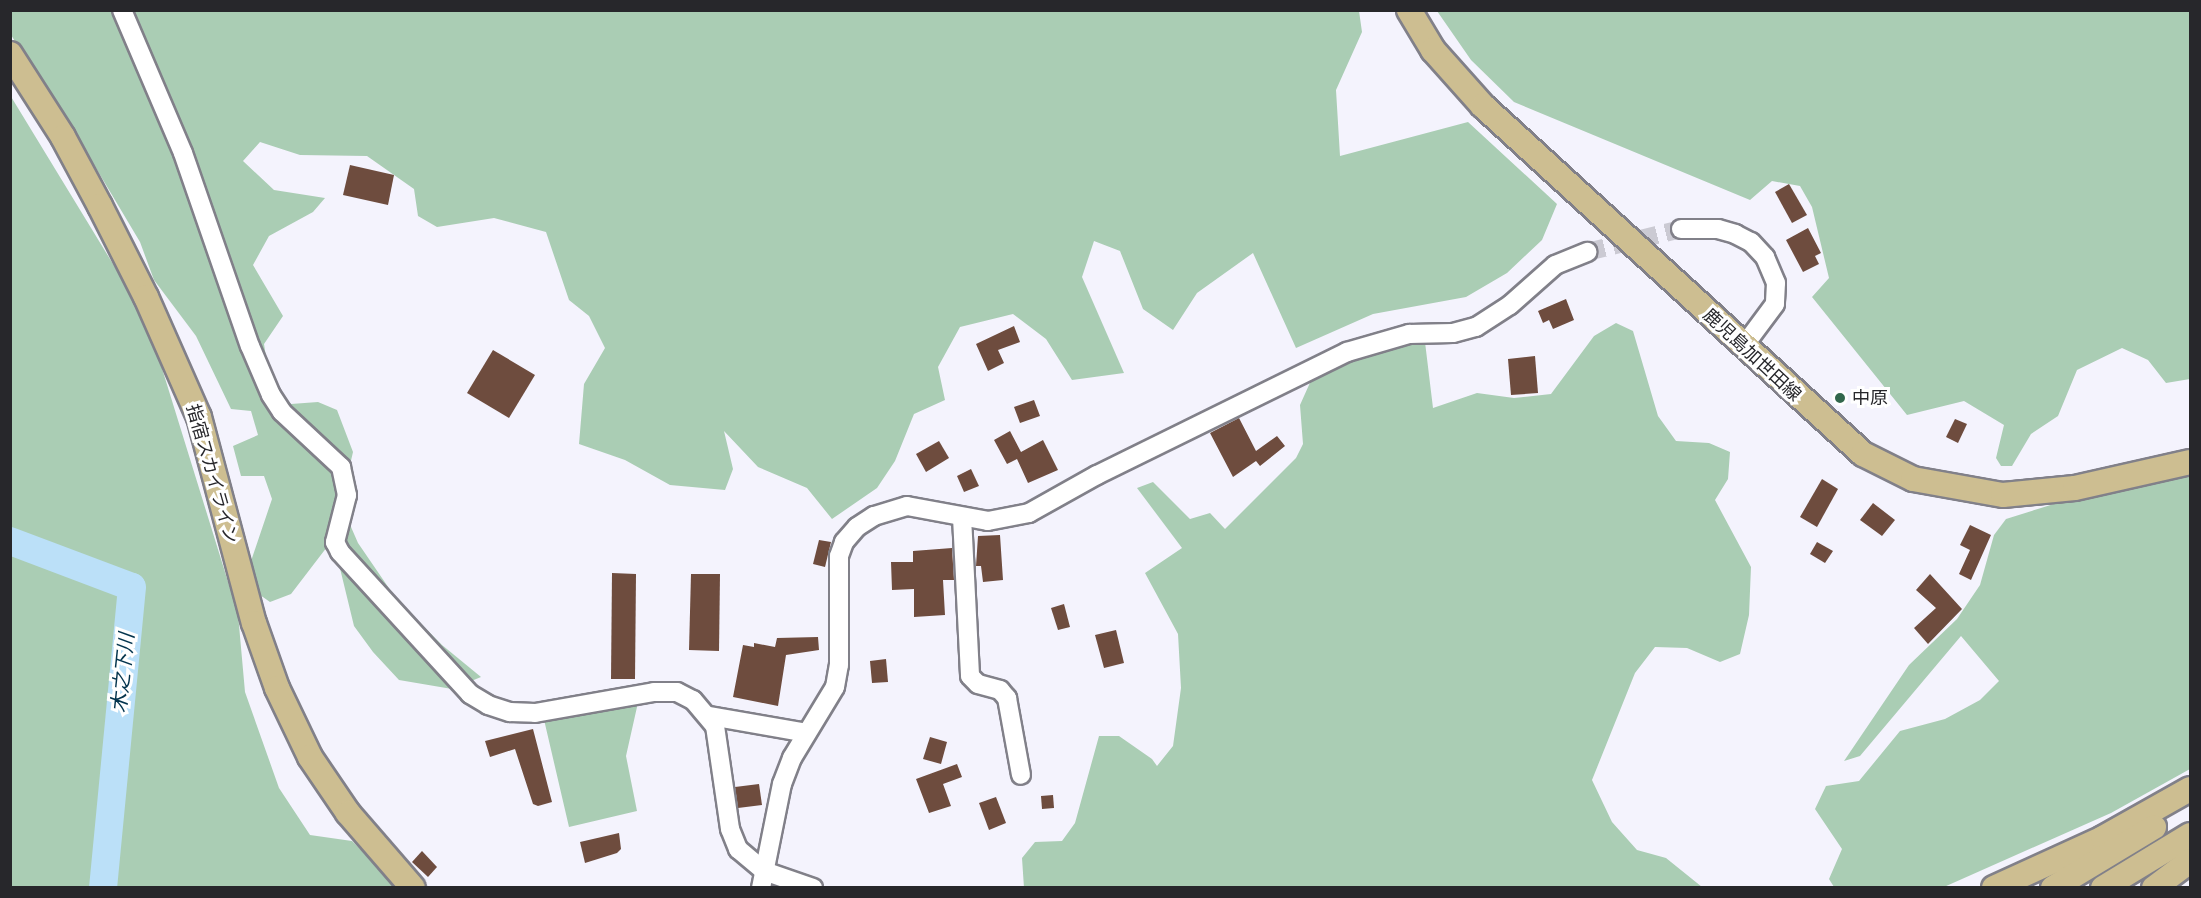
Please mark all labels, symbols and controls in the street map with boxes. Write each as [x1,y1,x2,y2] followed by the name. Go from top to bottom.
[1699,304,1805,406] street label: 鹿児島加世田線
[1852,387,1888,409] place label: 中原
[1833,391,1847,405] marker: 中原
[182,402,242,546] street label: 指宿スカイライン
[107,632,139,714] water label: 木之下川

